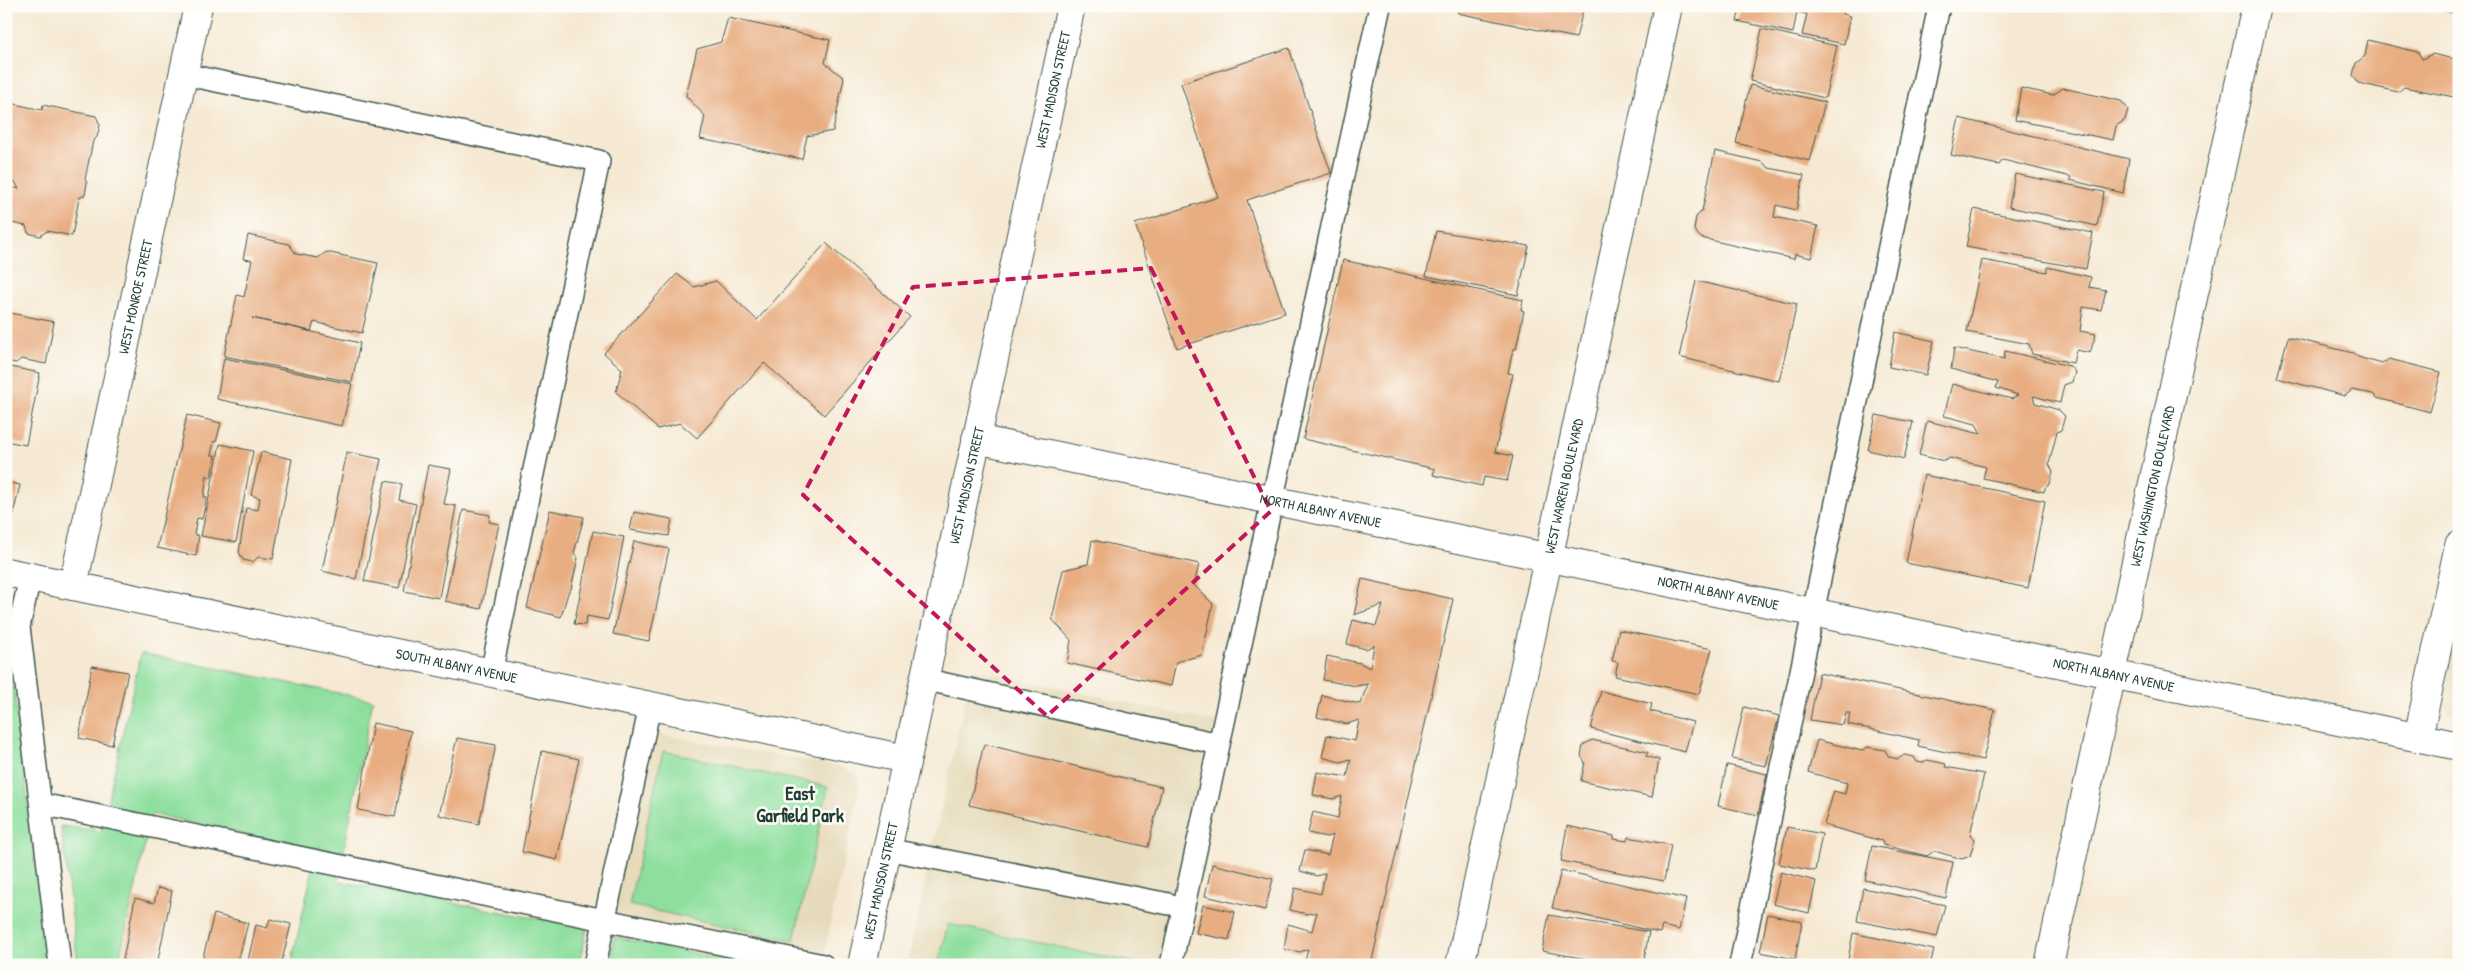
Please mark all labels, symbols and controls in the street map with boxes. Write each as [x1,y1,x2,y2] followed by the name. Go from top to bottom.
[1030,29,1074,150] street label: WEST MADISON STREET
[113,237,157,356] street label: WEST MONROE STREET
[2125,404,2179,568] street label: WEST WASHINGTON BOULEVARD
[1539,416,1587,555] street label: WEST WARREN BOULEVARD
[944,424,988,546] street label: WEST MADISON STREET
[1259,488,1383,532] street label: NORTH ALBANY AVENUE
[1656,570,1781,614] street label: NORTH ALBANY AVENUE
[394,643,519,687] street label: SOUTH ALBANY AVENUE
[2052,652,2176,696] street label: NORTH ALBANY AVENUE
[756,780,844,828] district label: East Garfield Park
[858,820,902,941] street label: WEST MADISON STREET

